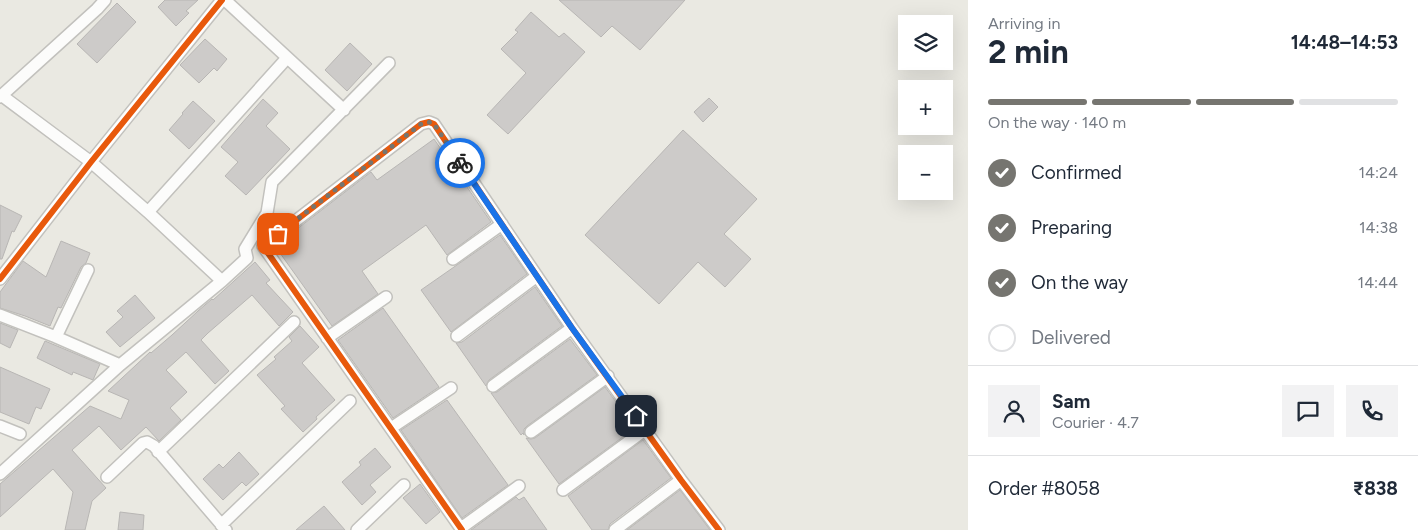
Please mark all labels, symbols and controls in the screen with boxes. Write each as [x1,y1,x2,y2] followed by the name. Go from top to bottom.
[988,14,1060,33] text: Arriving in
[898,15,953,200] map controls
[898,15,953,70] button: layers
[1291,31,1398,54] text: 14:48–14:53
[988,33,1069,71] text: 2 min
[898,80,953,135] button: +
[988,113,1126,132] text: On the way · 140 m
[435,138,485,188] courier
[898,145,953,200] button: −
[446,149,474,177] icon: bike
[988,159,1016,187] icon: check
[1031,161,1122,184] text: Confirmed
[1359,163,1398,182] text: 14:24
[257,213,299,255] pin
[988,214,1016,242] icon: check
[1031,216,1112,239] text: Preparing
[1359,218,1398,237] text: 14:38
[264,220,292,248] icon: bag
[988,269,1016,297] icon: check
[1031,271,1128,294] text: On the way
[1358,273,1398,292] text: 14:44
[1031,326,1111,349] text: Delivered
[988,385,1040,437] button: person
[1282,385,1334,437] button: chat
[1346,385,1398,437] button: phone
[1052,390,1090,413] text: Sam
[615,395,657,437] pin
[622,402,650,430] icon: home
[1052,413,1139,432] text: Courier · 4.7
[988,477,1100,500] text: Order #8058
[1353,477,1398,500] text: ₹838

